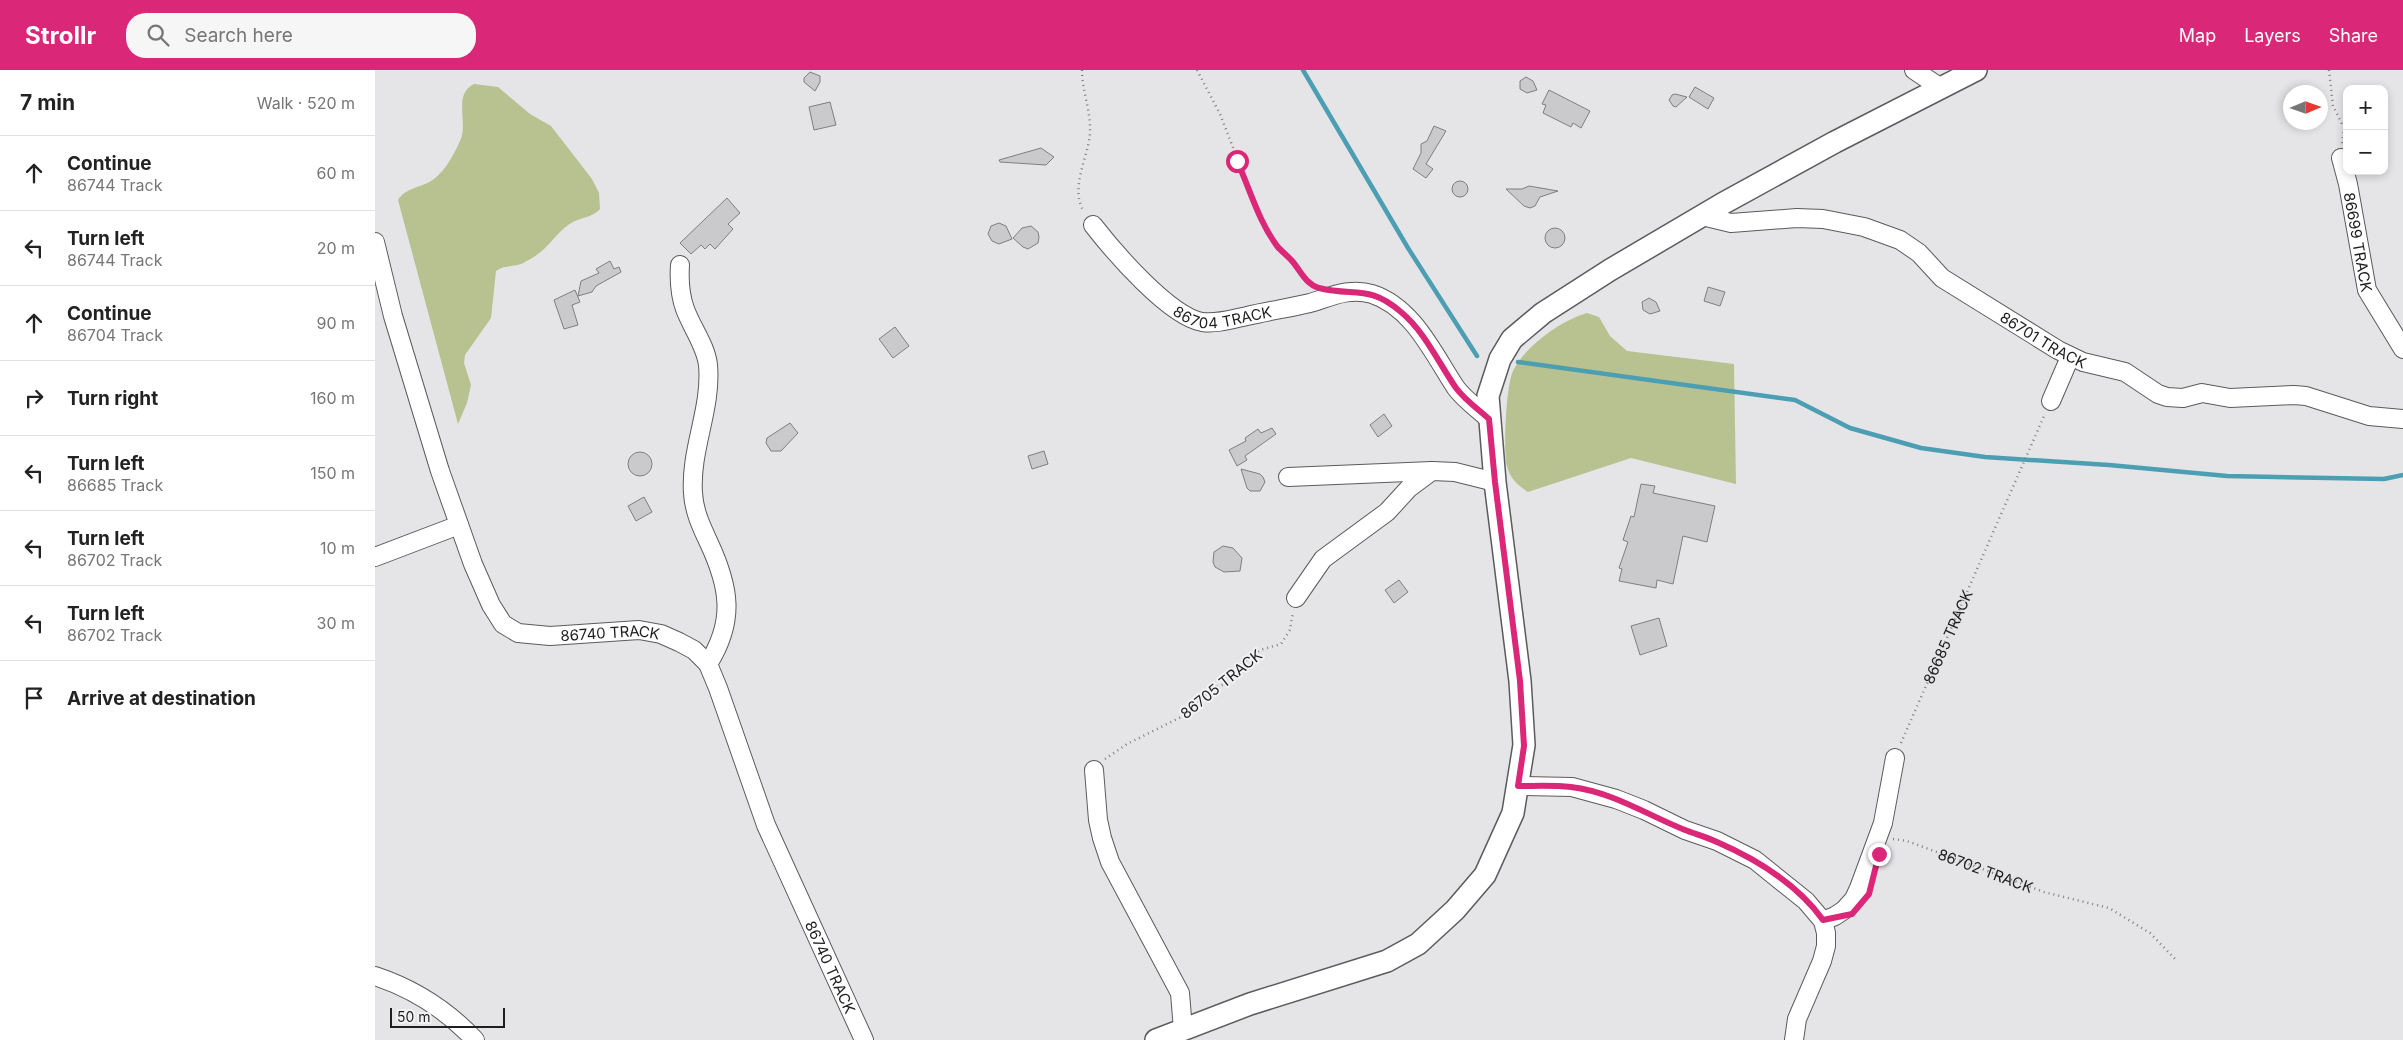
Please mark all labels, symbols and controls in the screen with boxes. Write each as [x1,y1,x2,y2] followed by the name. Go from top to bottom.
[126,13,476,58] search box
[25,21,96,50] text: Strollr
[144,21,172,49] icon: search
[184,24,293,47] text: Search here
[2179,25,2216,46] text: Map
[2244,25,2301,46] text: Layers
[2329,25,2378,46] text: Share
[2283,85,2328,130] north arrow
[2343,85,2388,175] map controls
[2343,85,2388,130] button: +
[20,90,75,115] text: 7 min
[257,93,355,113] text: Walk · 520 m
[2343,130,2388,175] button: −
[1226,150,1249,173] route start
[67,152,152,175] text: Continue
[20,159,48,187] icon: ahead
[316,163,355,183] text: 60 m
[67,175,162,195] text: 86744 Track
[2340,191,2377,294] street label: 86699 TRACK
[67,227,145,250] text: Turn left
[20,234,48,262] icon: left
[317,238,355,258] text: 20 m
[67,250,162,270] text: 86744 Track
[1170,301,1273,332] street label: 86704 TRACK
[67,302,152,325] text: Continue
[1997,307,2090,372] street label: 86701 TRACK
[20,309,48,337] icon: ahead
[316,313,355,333] text: 90 m
[67,325,163,345] text: 86704 Track
[20,384,48,412] icon: right
[67,387,158,410] text: Turn right
[310,388,355,408] text: 160 m
[67,452,145,475] text: Turn left
[20,459,48,487] icon: left
[310,463,355,483] text: 150 m
[67,475,163,495] text: 86685 Track
[67,527,145,550] text: Turn left
[20,534,48,562] icon: left
[320,538,355,558] text: 10 m
[67,550,162,570] text: 86702 Track
[1919,587,1976,687] street label: 86685 TRACK
[67,602,145,625] text: Turn left
[20,609,48,637] icon: left
[317,613,355,633] text: 30 m
[560,621,661,645] street label: 86740 TRACK
[67,625,162,645] text: 86702 Track
[1176,645,1266,723] street label: 86705 TRACK
[20,684,48,712] icon: arrive
[67,687,256,710] text: Arrive at destination
[1868,843,1891,866] route end
[1935,844,2036,897] street label: 86702 TRACK
[801,918,860,1016] street label: 86740 TRACK
[390,1005,505,1028] scale bar
[397,1008,431,1025] text: 50 m

